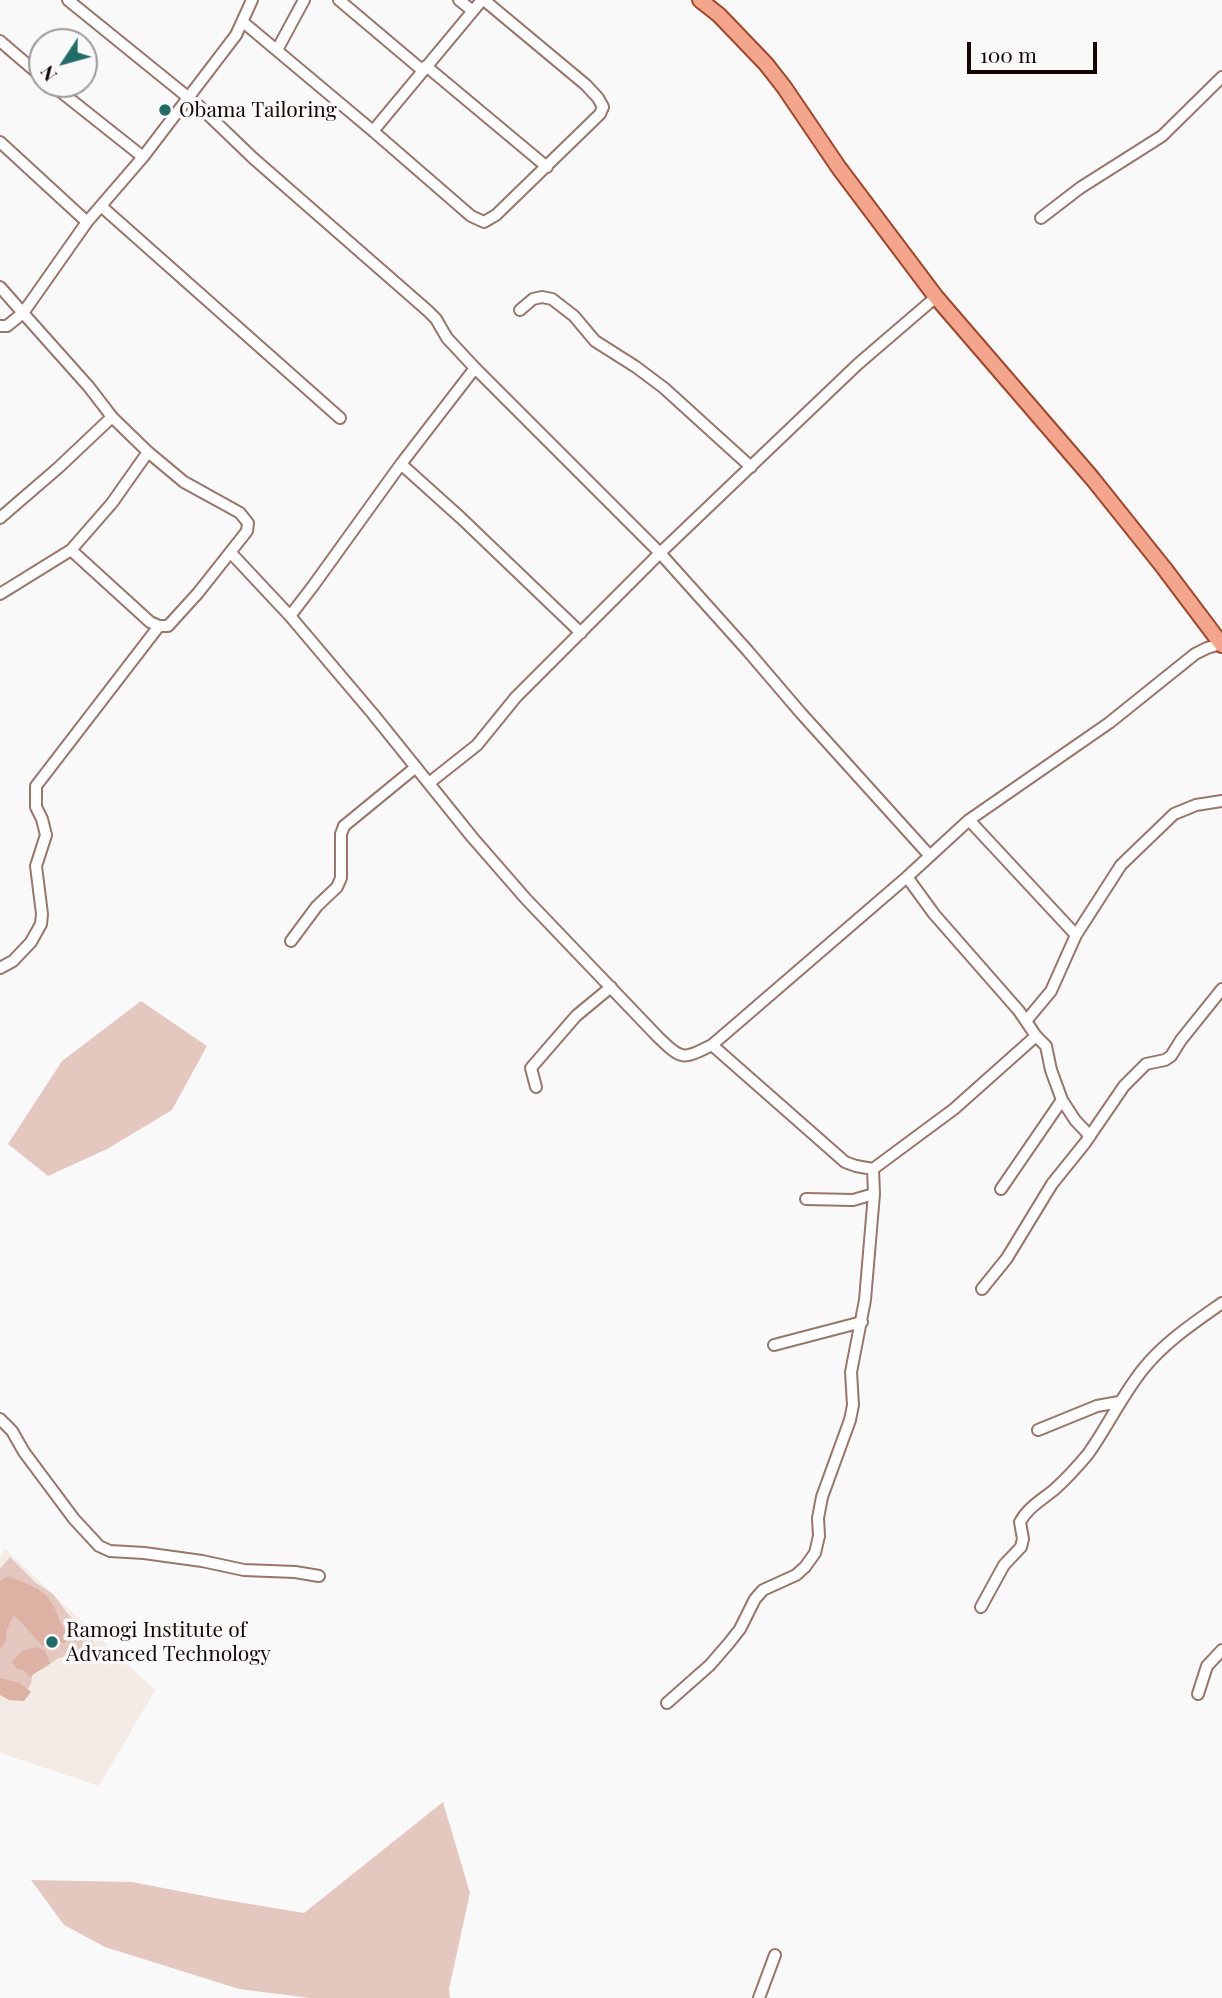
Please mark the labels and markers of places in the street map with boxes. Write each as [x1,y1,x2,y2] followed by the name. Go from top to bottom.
[179,97,337,123] place label: Obama Tailoring
[157,102,173,118] marker: Obama Tailoring
[66,1617,271,1667] place label: Ramogi Institute of Advanced Technology
[44,1634,60,1650] marker: Ramogi Institute of Advanced Technology

